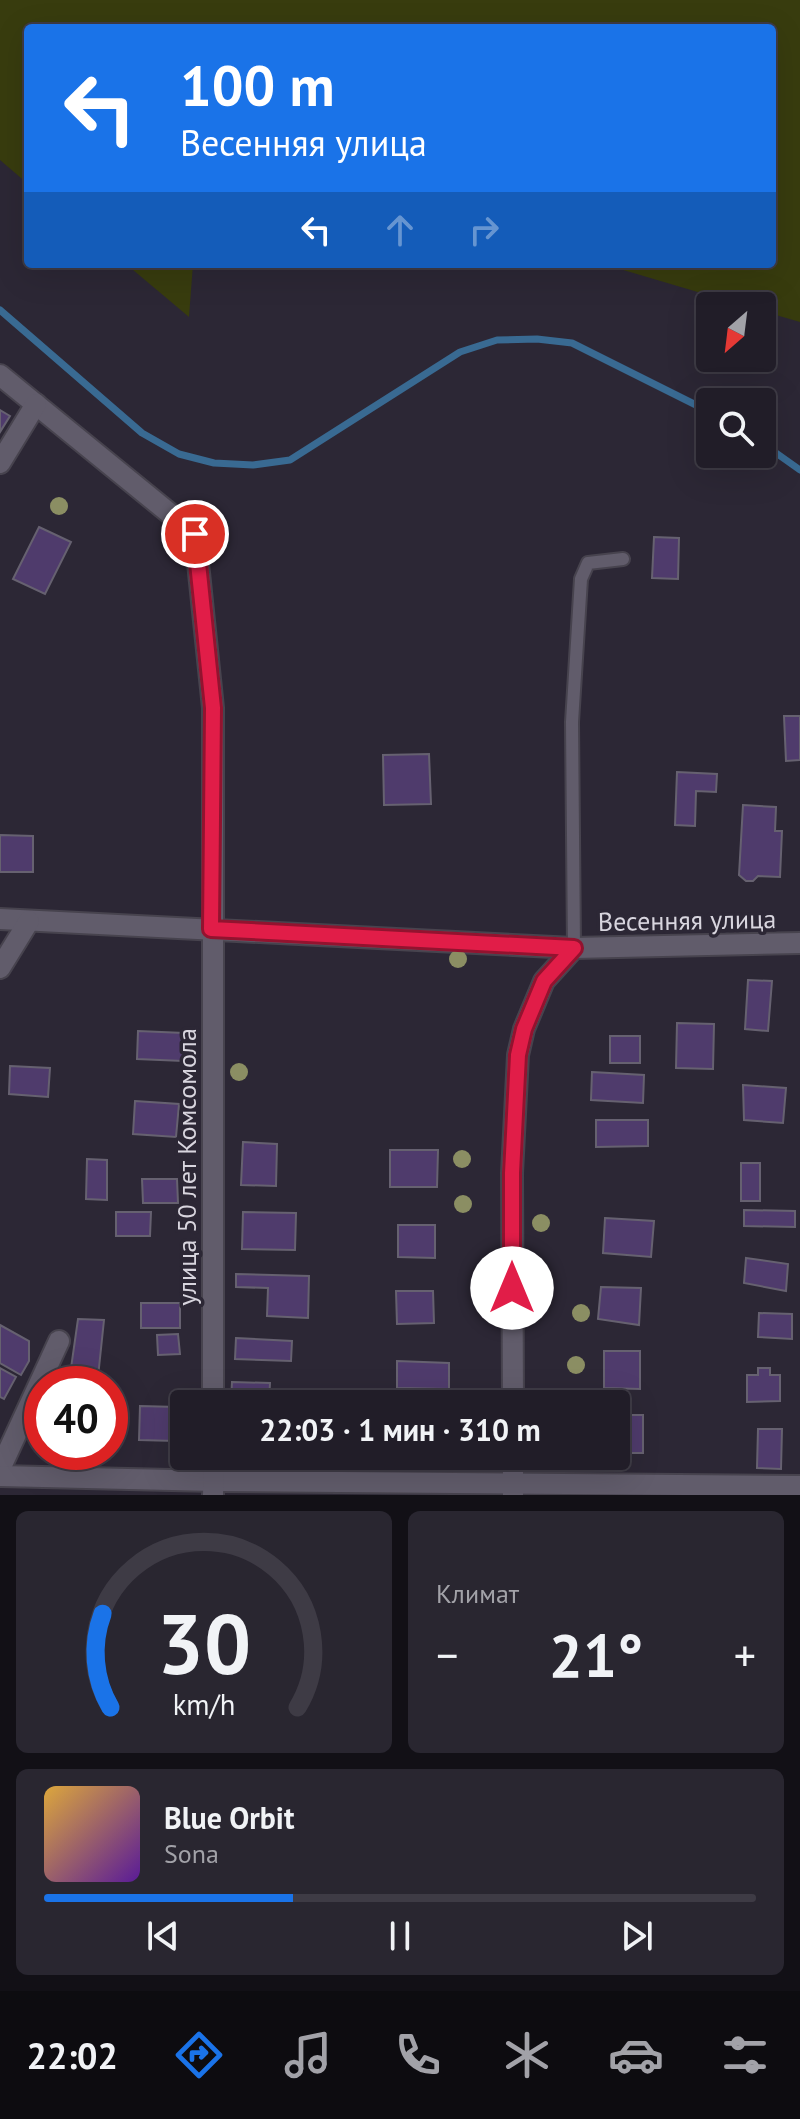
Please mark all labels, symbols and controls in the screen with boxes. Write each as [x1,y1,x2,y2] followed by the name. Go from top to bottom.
[180,49,335,121] text: 100 m
[48,56,152,160] icon: left
[180,119,427,166] text: Весенняя улица
[294,208,338,252] icon: left
[378,208,422,252] icon: ahead
[462,208,506,252] icon: right
[696,292,776,372] north arrow
[696,292,776,468] map controls
[696,388,776,468] button: search
[161,500,229,568] pin
[173,512,217,556] icon: arrive
[598,902,776,938] street label: Весенняя улица
[170,1028,203,1306] street label: улица 50 лет Комсомола
[470,1246,554,1330] position arrow
[24,1366,128,1470] speed limit sign: 40
[259,1410,541,1449] text: 22:03 · 1 мин · 310 m
[436,1577,519,1610] text: Климат
[157,1589,251,1697] text: 30
[549,1616,643,1694] text: 21°
[436,1626,458,1683] text: −
[734,1626,756,1683] text: +
[173,1686,235,1723] text: km/h
[164,1798,294,1837] text: Blue Orbit
[164,1837,219,1870] text: Sona
[141,1914,185,1958] icon: previous
[378,1914,422,1958] icon: pause
[615,1914,659,1958] icon: next
[171,2027,227,2083] icon: directions
[280,2027,336,2083] icon: music
[390,2027,446,2083] icon: phone
[499,2027,555,2083] icon: climate
[608,2027,664,2083] icon: car
[717,2027,773,2083] icon: filters
[27,2032,118,2079] text: 22:02

